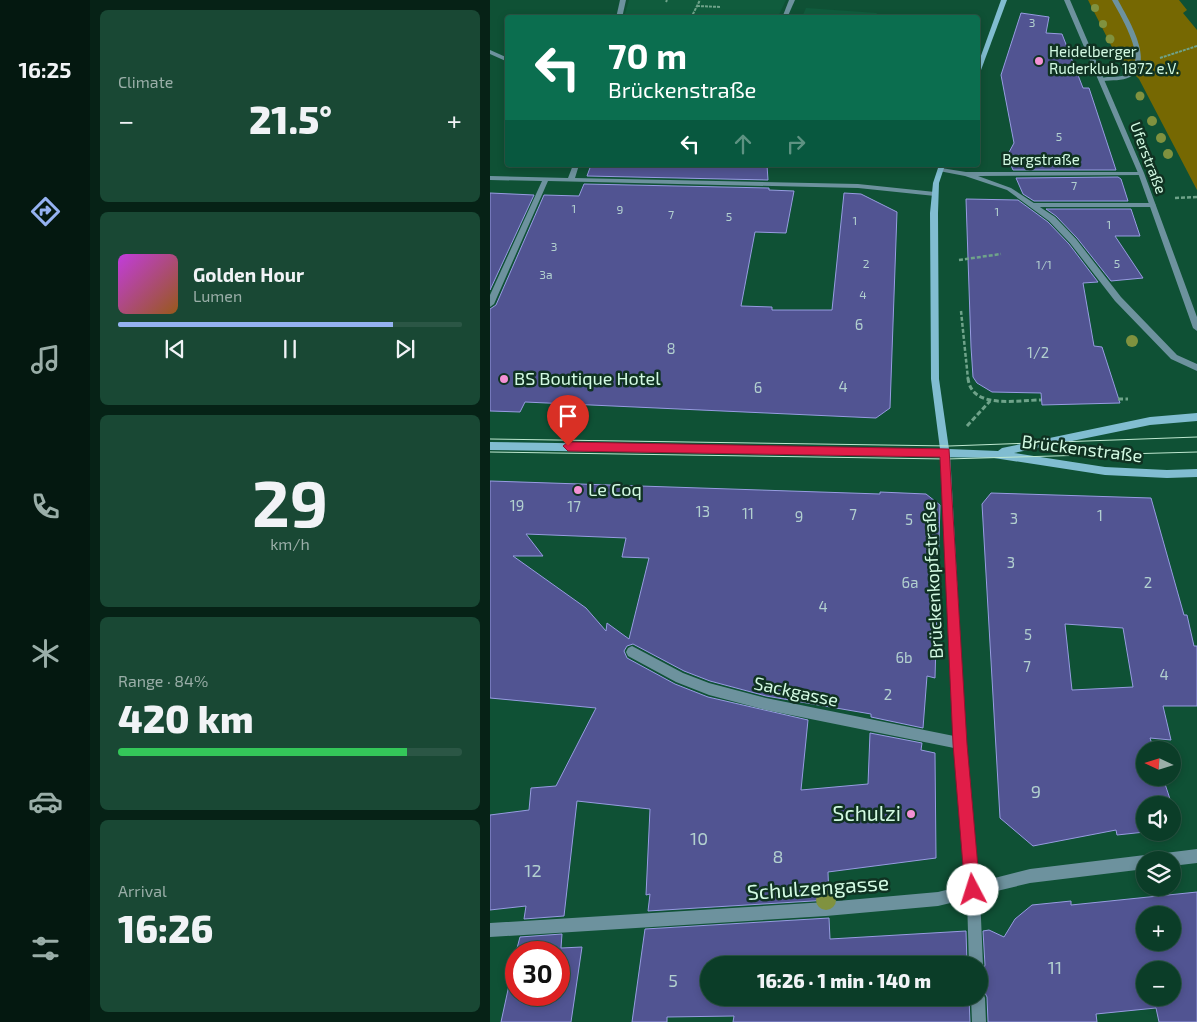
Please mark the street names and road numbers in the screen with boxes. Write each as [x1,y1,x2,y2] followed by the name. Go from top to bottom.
[1127,119,1171,196] street label: Uferstraße
[1002,150,1080,168] street label: Bergstraße
[1021,430,1144,466] street label: Brückenstraße
[917,501,947,659] street label: Brückenkopfstraße
[752,671,840,711] street label: Sackgasse
[746,869,890,904] street label: Schulzengasse

